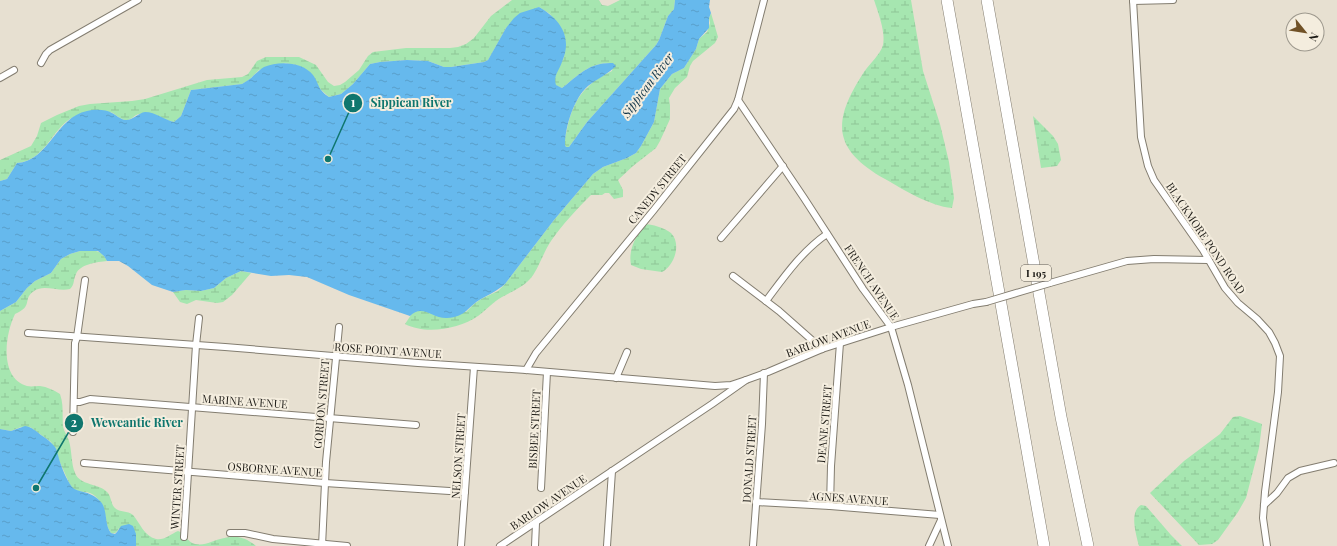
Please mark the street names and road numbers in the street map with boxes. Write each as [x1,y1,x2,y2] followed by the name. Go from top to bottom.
[624,151,690,227] street label: CANEDY STREET
[1163,179,1249,297] street label: BLACKMORE POND ROAD
[841,241,903,323] street label: FRENCH AVENUE
[1021,265,1051,281] road number: I 195
[784,316,873,360] street label: BARLOW AVENUE
[334,339,442,361] street label: ROSE POINT AVENUE
[310,359,332,449] street label: GORDON STREET
[813,384,835,464] street label: DEANE STREET
[524,389,544,469] street label: BISBEE STREET
[202,391,289,412] street label: MARINE AVENUE
[448,413,468,499] street label: NELSON STREET
[738,415,760,503] street label: DONALD STREET
[166,444,187,531] street label: WINTER STREET
[227,458,323,480] street label: OSBORNE AVENUE
[507,471,589,533] street label: BARLOW AVENUE
[808,488,889,508] street label: AGNES AVENUE

